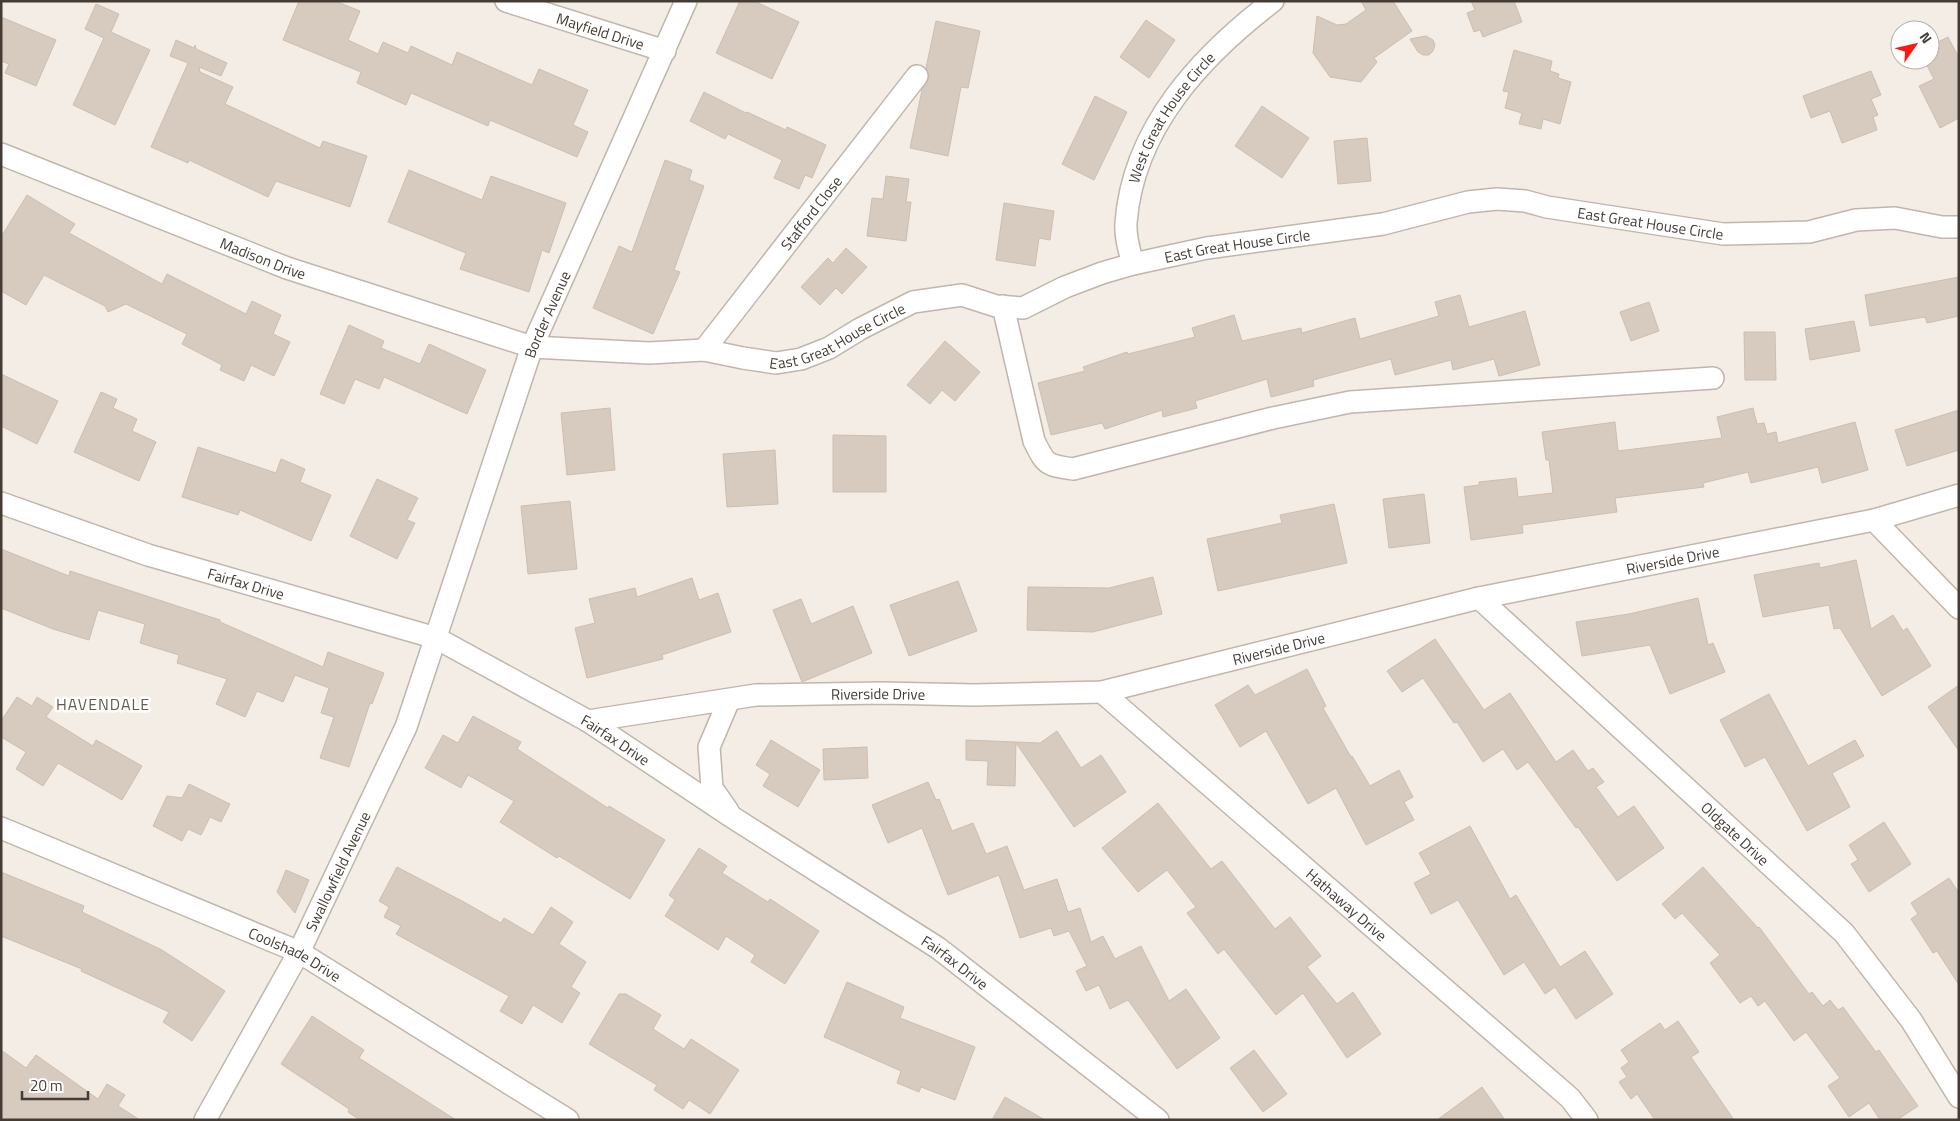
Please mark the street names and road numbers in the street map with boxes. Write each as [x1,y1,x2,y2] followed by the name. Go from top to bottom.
[554,6,647,55] street label: Mayfield Drive
[1122,46,1220,186] street label: West Great House Circle
[774,170,847,255] street label: Stafford Close
[1576,200,1725,245] street label: East Great House Circle
[1162,223,1311,268] street label: East Great House Circle
[217,231,309,285] street label: Madison Drive
[518,267,576,361] street label: Border Avenue
[768,296,909,375] street label: East Great House Circle
[1624,539,1721,580] street label: Riverside Drive
[205,561,287,605] street label: Fairfax Drive
[1230,625,1327,671] street label: Riverside Drive
[831,681,925,705] street label: Riverside Drive
[577,708,655,771] street label: Fairfax Drive
[1696,796,1775,871] street label: Oldgate Drive
[299,807,376,935] street label: Swallowfield Avenue
[1301,863,1392,946] street label: Hathaway Drive
[245,921,346,987] street label: Coolshade Drive
[917,929,993,995] street label: Fairfax Drive

